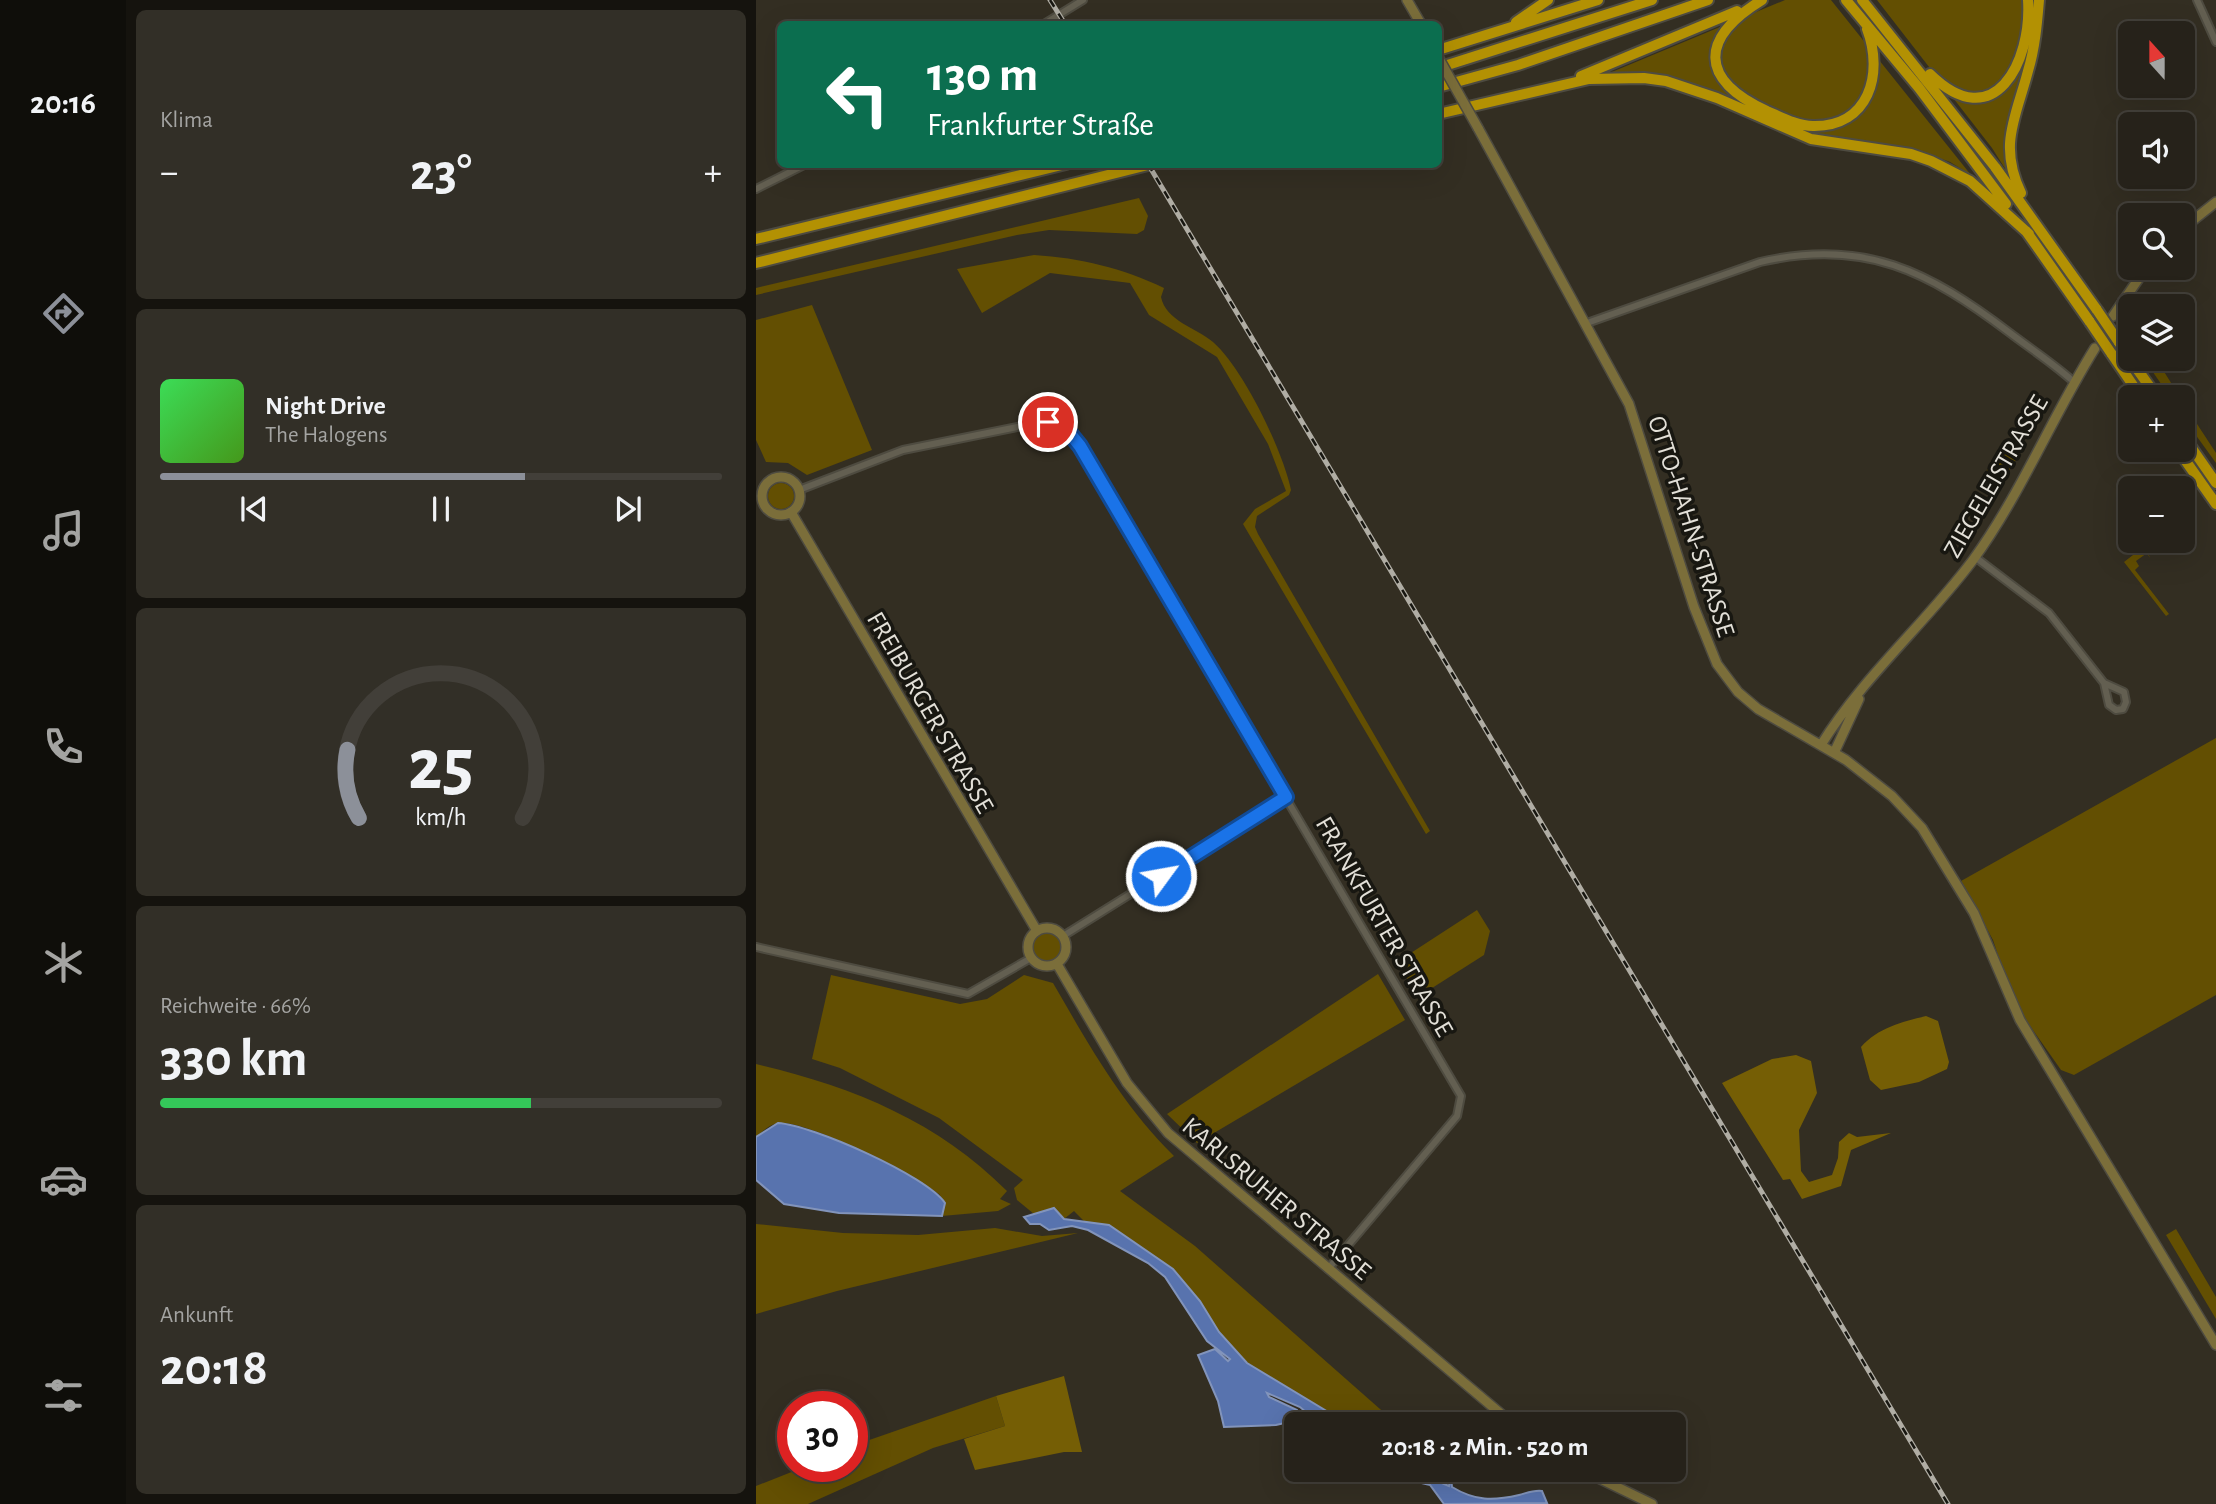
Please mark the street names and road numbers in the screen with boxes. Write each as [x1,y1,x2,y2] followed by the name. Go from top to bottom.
[1939,391,2053,562] street label: ZIEGELEISTRASSE
[1643,413,1739,640] street label: OTTO-HAHN-STRASSE
[862,607,998,818] street label: FREIBURGER STRASSE
[1311,812,1458,1041] street label: FRANKFURTER STRASSE
[1177,1113,1376,1285] street label: KARLSRUHER STRASSE

